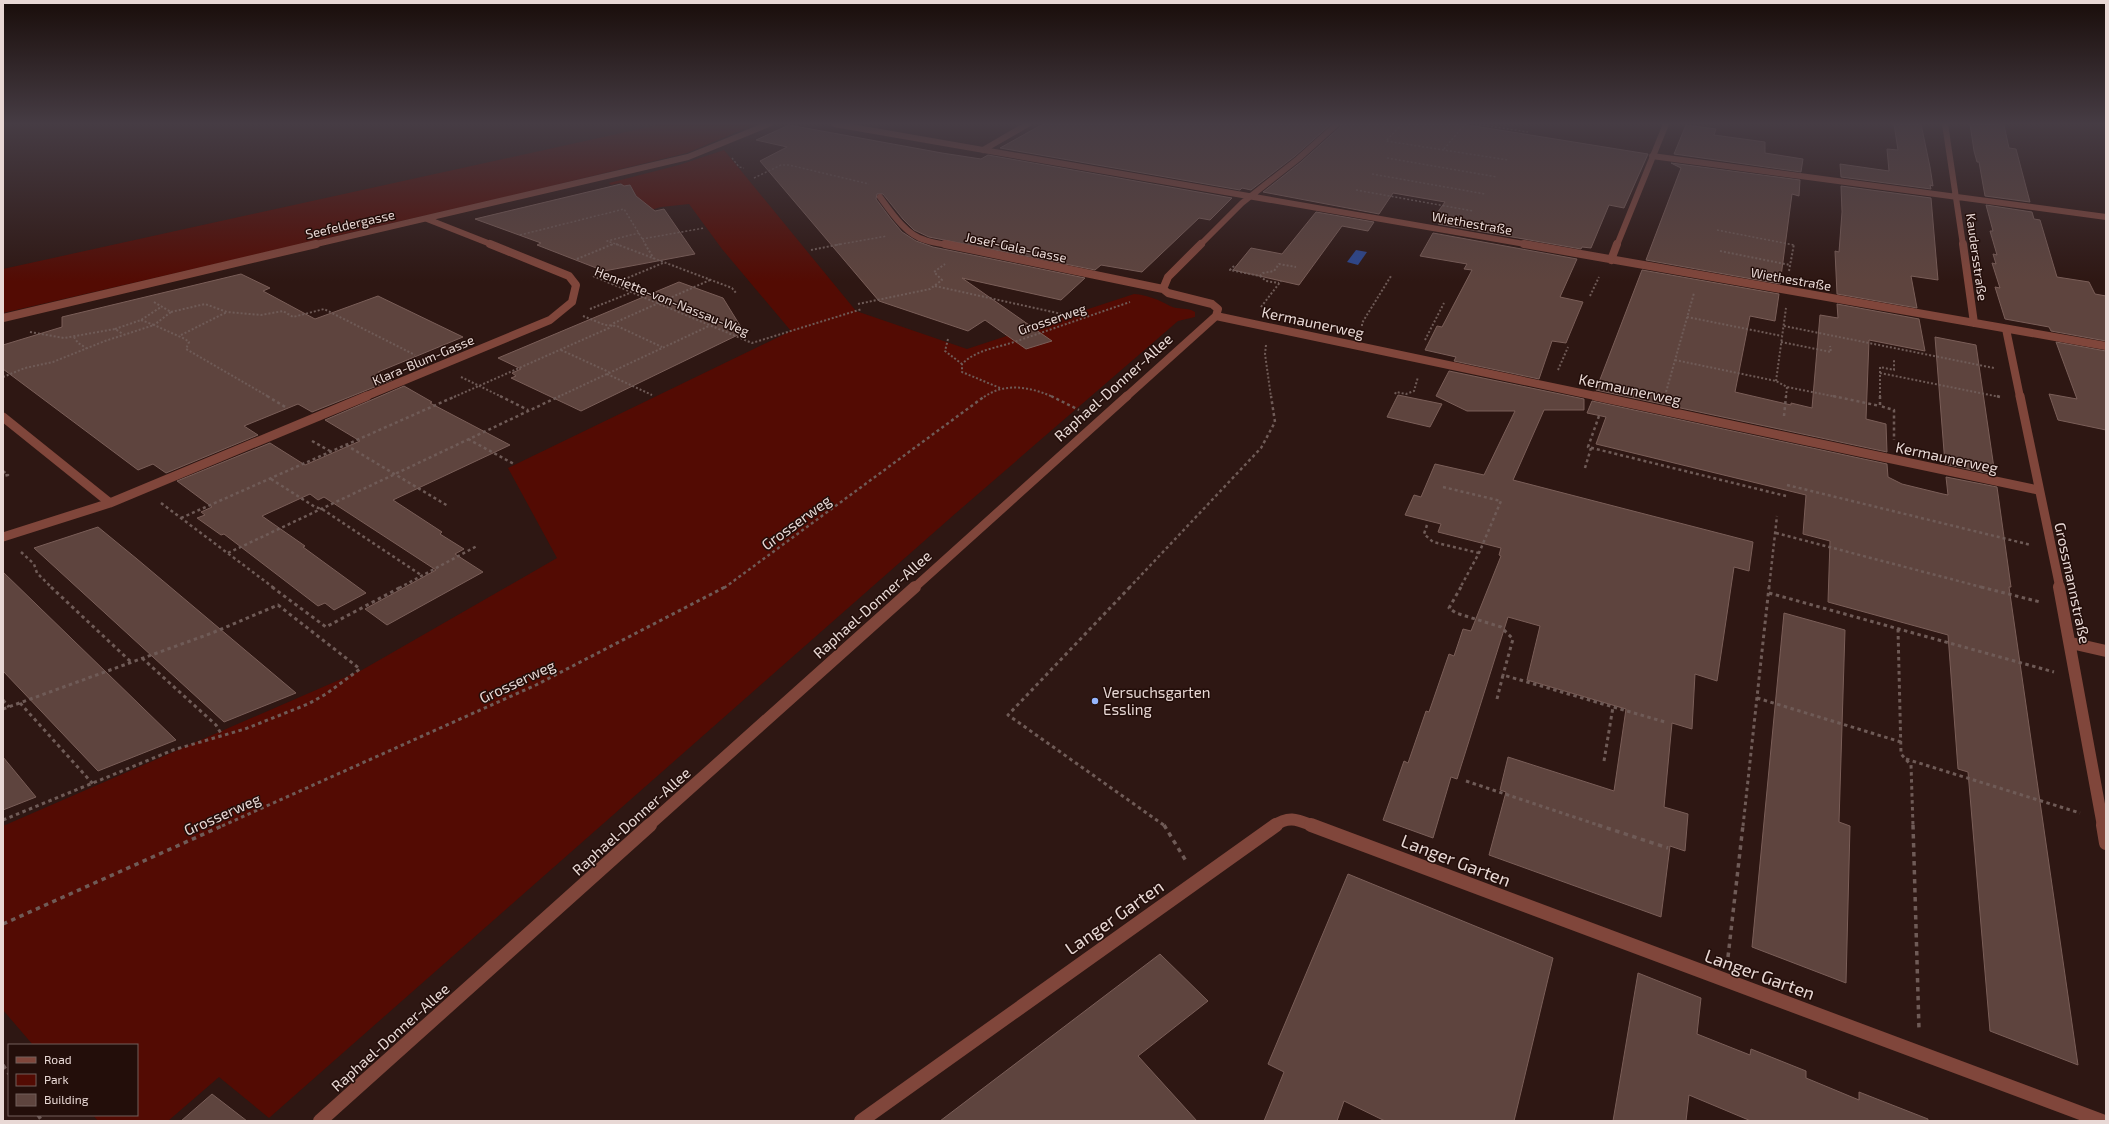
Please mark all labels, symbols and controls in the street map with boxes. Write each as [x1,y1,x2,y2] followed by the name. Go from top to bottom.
[304,206,396,242] street label: Seefeldergasse
[1430,208,1514,238] street label: Wiethestraße
[1963,212,1991,302] street label: Kaudersstraße
[964,228,1068,266] street label: Josef-Gala-Gasse
[592,263,752,339] street label: Henriette-von-Nassau-Weg
[1749,264,1833,294] street label: Wiethestraße
[1016,300,1088,338] street label: Grosserweg
[1260,302,1366,342] street label: Kermaunerweg
[1050,329,1176,445] street label: Raphael-Donner-Allee
[370,331,476,389] street label: Klara-Blum-Gasse
[1577,369,1683,409] street label: Kermaunerweg
[1894,437,2000,477] street label: Kermaunerweg
[758,490,835,553] street label: Grosserweg
[2051,521,2095,645] street label: Grossmannstraße
[809,546,935,662] street label: Raphael-Donner-Allee
[476,655,558,706] street label: Grosserweg
[1103,683,1211,718] place label: Versuchsgarten Essling
[1090,696,1100,706] marker: Versuchsgarten Essling
[568,763,694,879] street label: Raphael-Donner-Allee
[181,789,264,839] street label: Grosserweg
[1398,829,1514,891] street label: Langer Garten
[1060,875,1168,959] street label: Langer Garten
[1702,944,1818,1004] street label: Langer Garten
[327,979,453,1095] street label: Raphael-Donner-Allee
[8,1044,138,1116] legend
[44,1052,72,1066] text: Road
[44,1072,69,1086] text: Park
[44,1092,89,1106] text: Building

